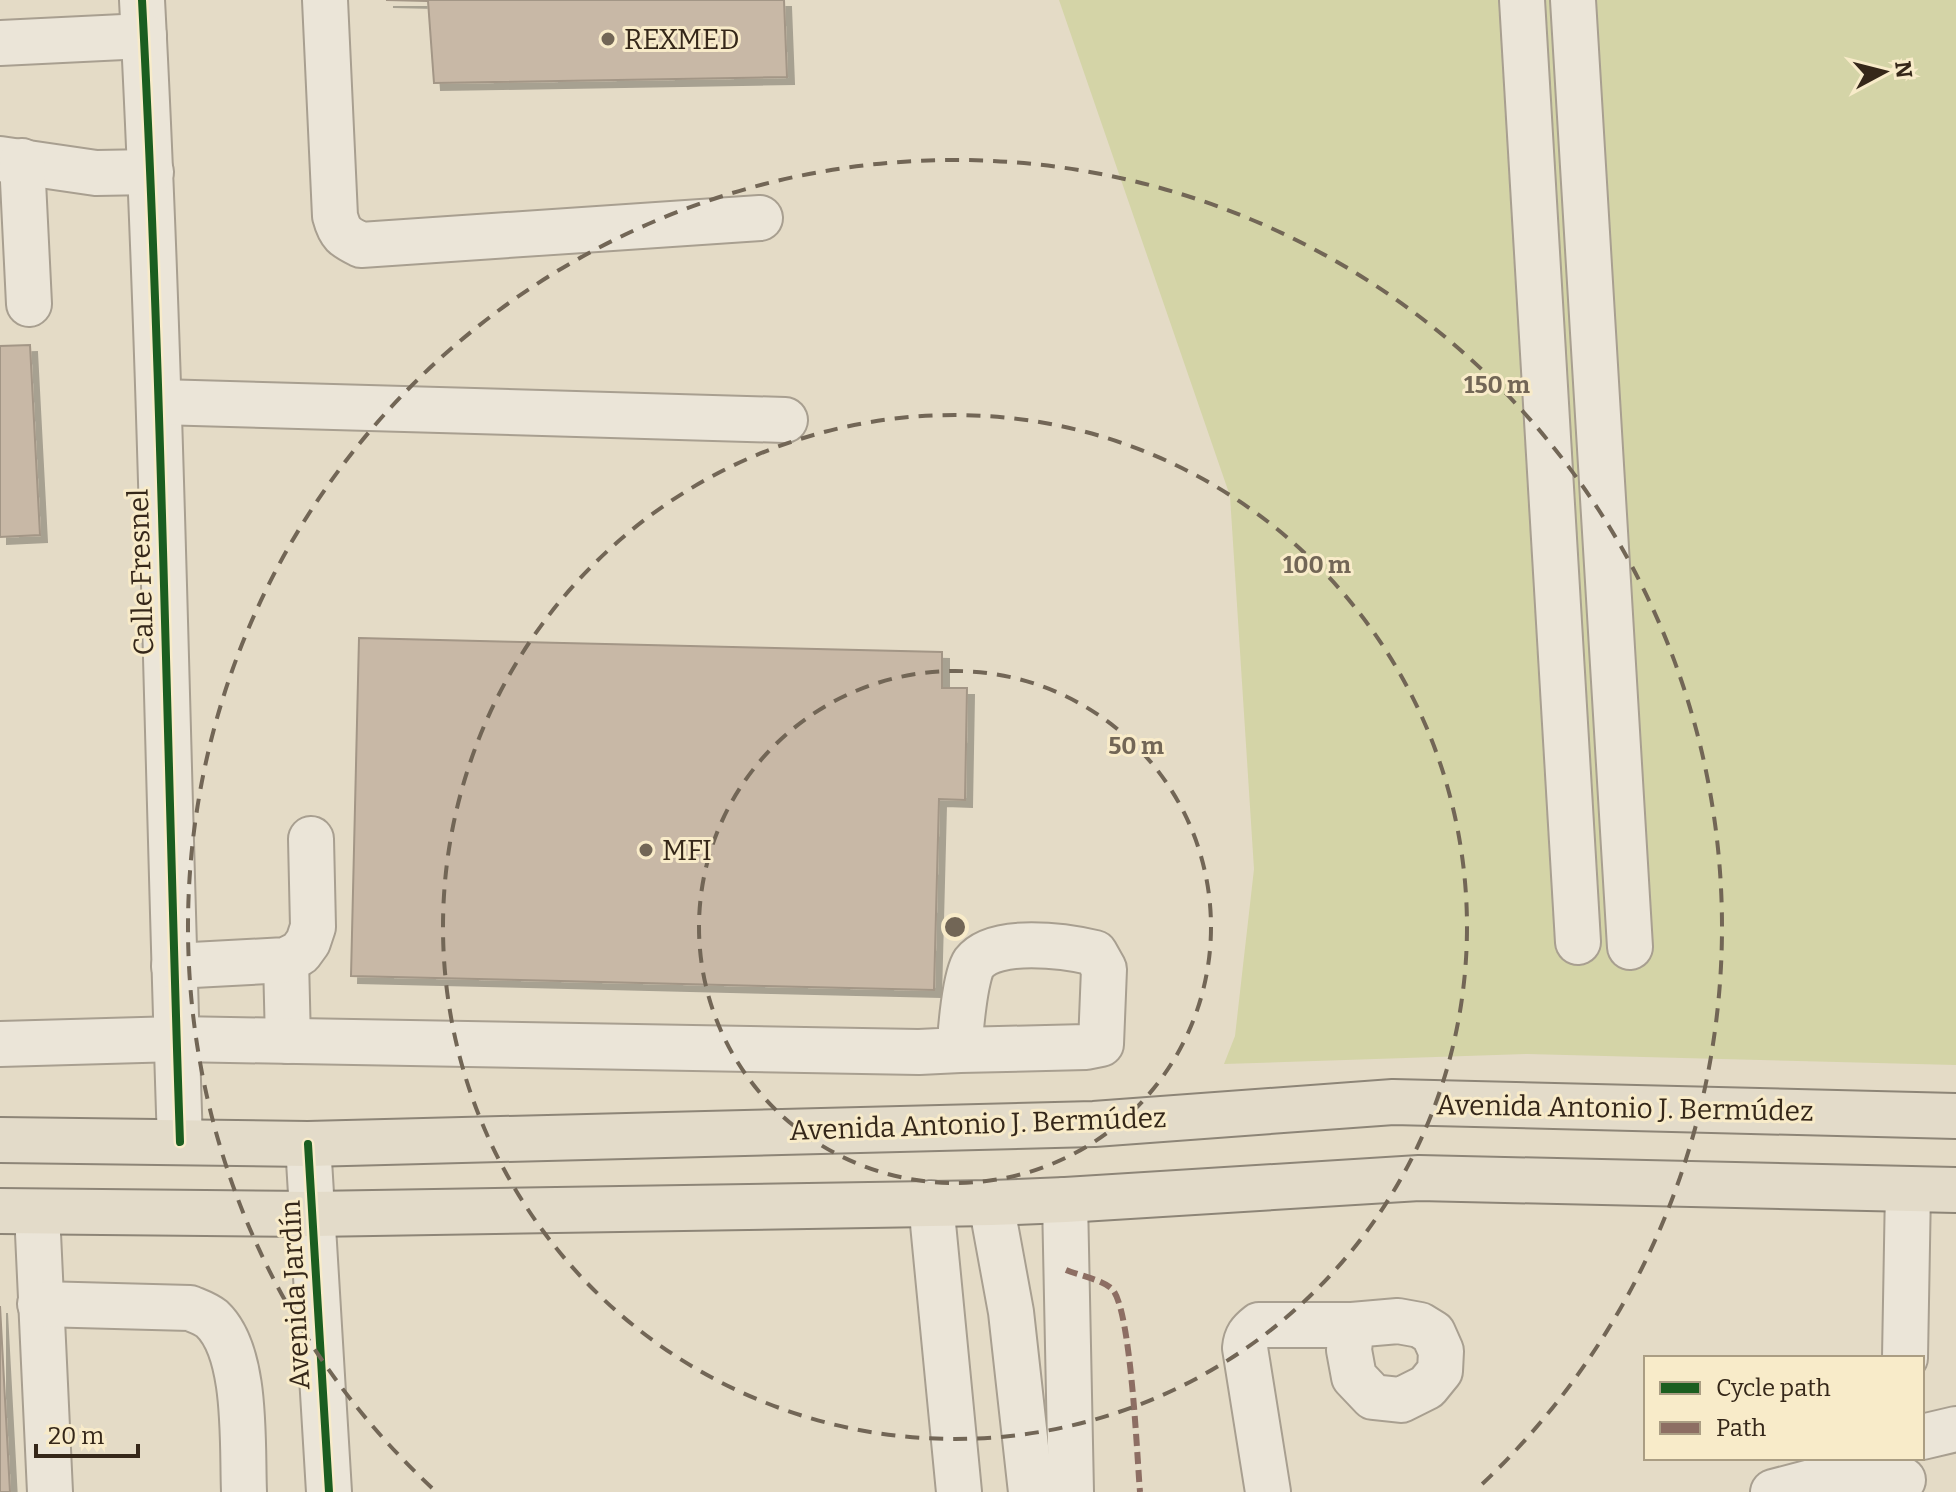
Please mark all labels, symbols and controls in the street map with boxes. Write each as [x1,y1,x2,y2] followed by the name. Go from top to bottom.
[624,23,740,56] place label: REXMED
[599,30,617,48] marker: REXMED
[1844,32,1924,112] north arrow
[1889,60,1918,80] text: N
[1464,371,1530,399] text: 150 m
[122,488,160,656] street label: Calle Fresnel
[1283,551,1351,579] text: 100 m
[1108,732,1164,760] text: 50 m
[662,834,712,867] place label: MFI
[637,841,655,859] marker: MFI
[941,913,969,941] centre of rings
[1436,1088,1814,1128] street label: Avenida Antonio J. Bermúdez
[789,1101,1167,1147] street label: Avenida Antonio J. Bermúdez
[274,1199,316,1391] street label: Avenida Jardín
[1644,1356,1924,1460] legend
[1716,1374,1831,1402] text: Cycle path
[36,1408,138,1458] scale bar
[1716,1414,1766,1442] text: Path
[48,1422,104,1450] text: 20 m

